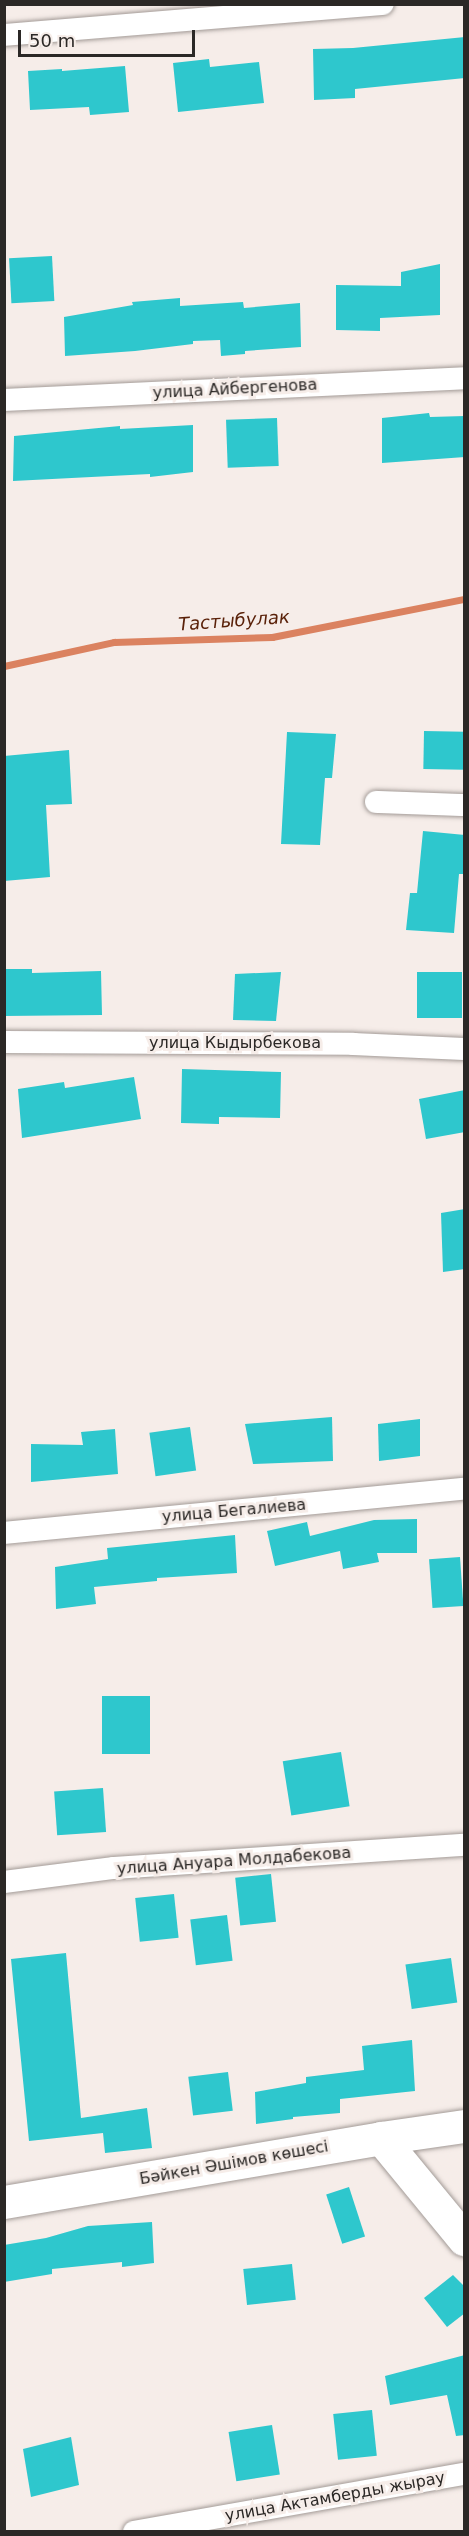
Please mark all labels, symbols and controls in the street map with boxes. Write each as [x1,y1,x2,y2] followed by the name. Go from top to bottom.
[21,18,198,56] scale bar
[29,30,75,51] text: 50 m
[152,375,318,403] street label: улица Айбергенова
[177,606,291,636] water label: Тастыбулак
[149,1033,321,1053] street label: улица Кыдырбекова
[161,1495,307,1527] street label: улица Бегалиева
[116,1843,352,1879] street label: улица Ануара Молдабекова
[138,2137,330,2189] street label: Бәйкен Әшімов көшесі
[224,2468,446,2526] street label: улица Актамберды жырау

